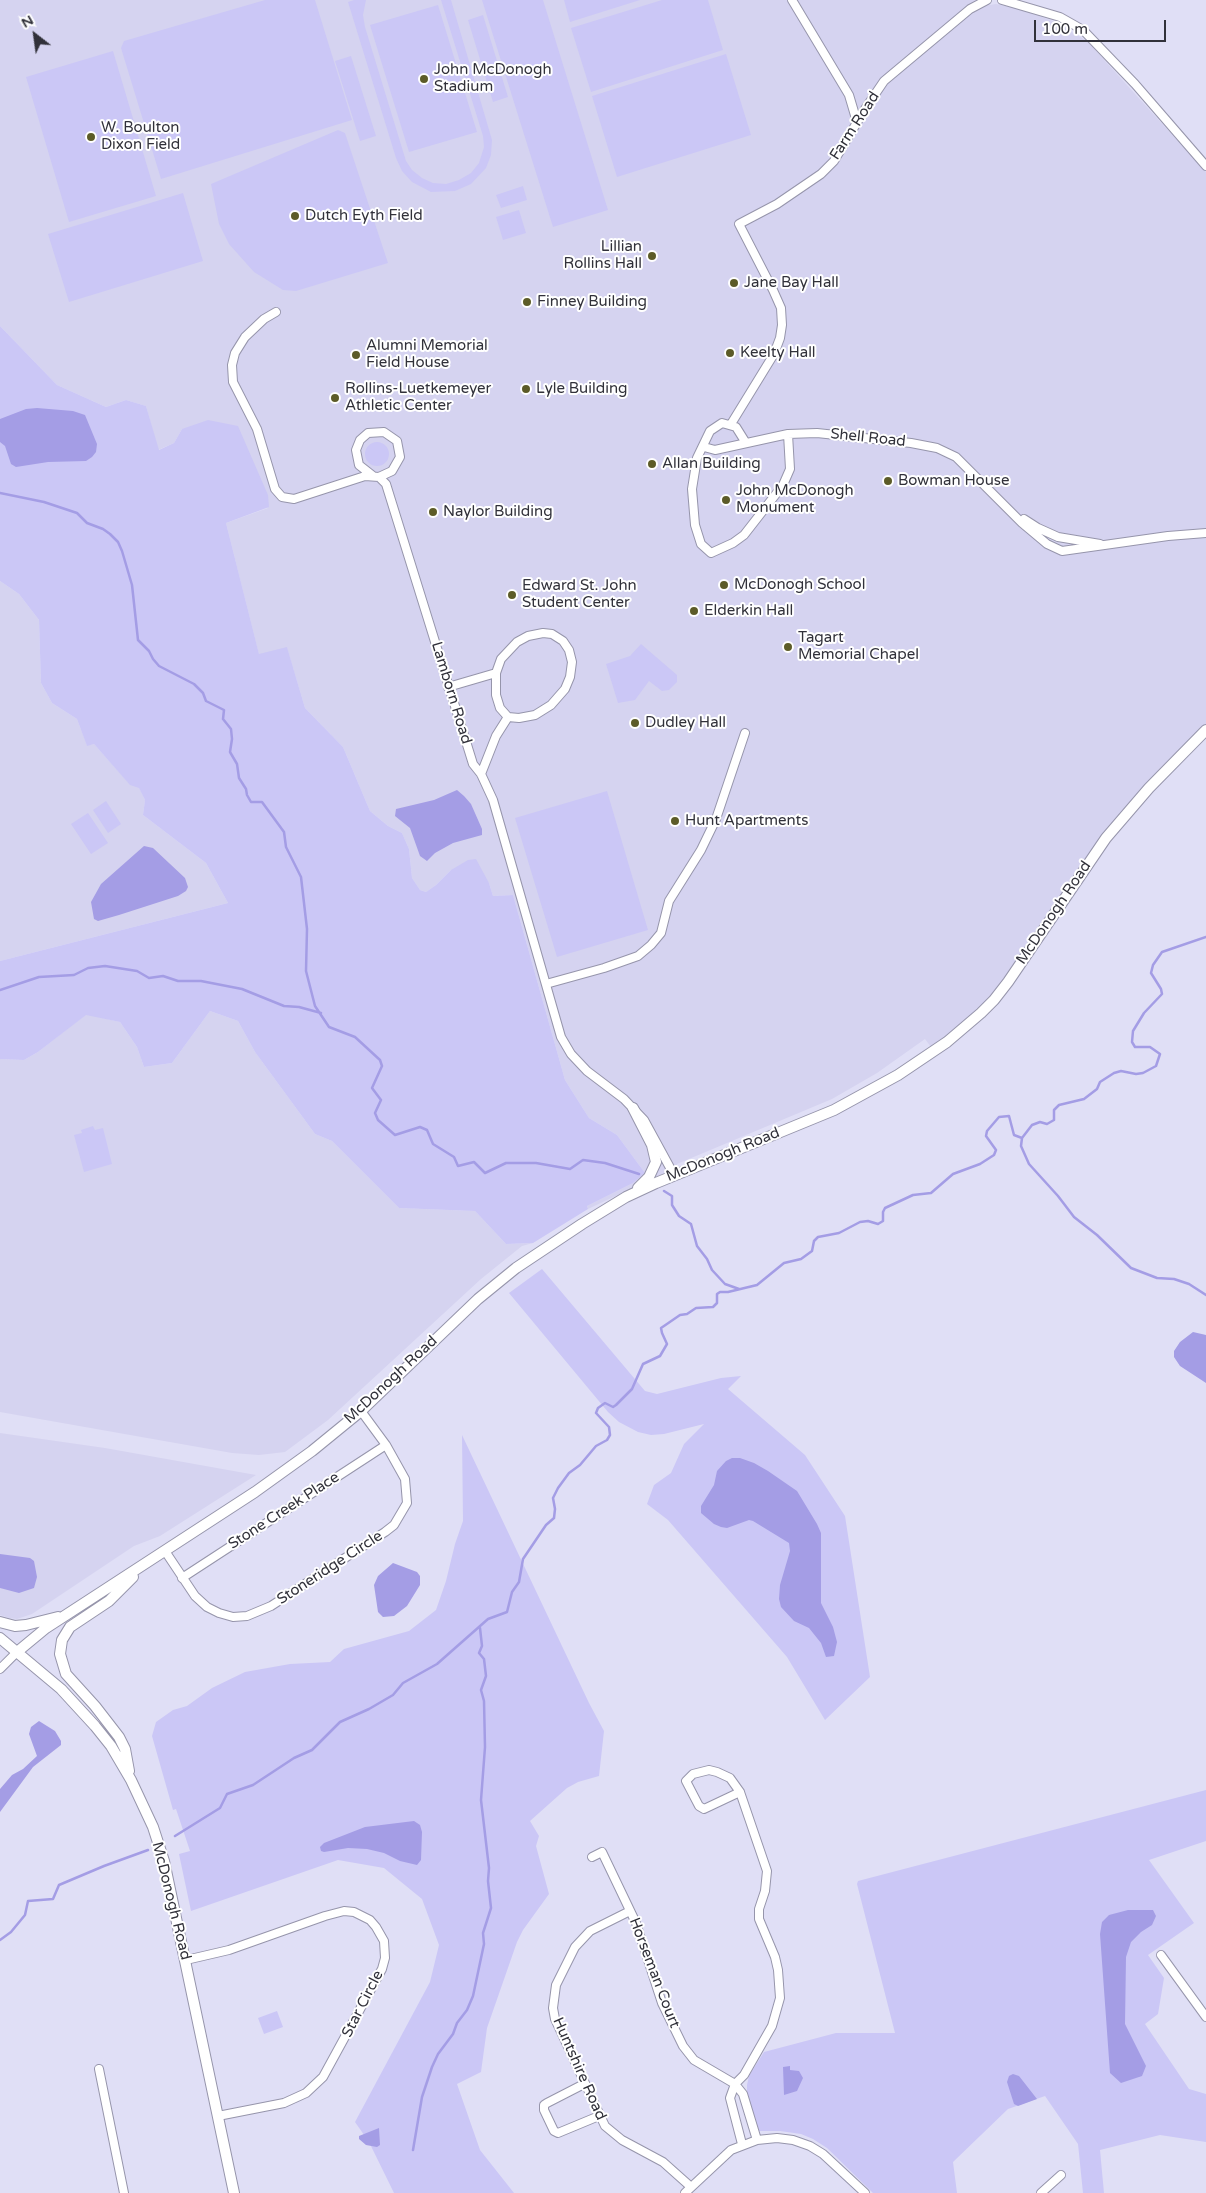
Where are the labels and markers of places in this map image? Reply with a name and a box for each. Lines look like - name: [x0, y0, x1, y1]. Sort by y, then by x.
- place label: John McDonogh Stadium: [434, 61, 552, 96]
- marker: John McDonogh Stadium: [418, 73, 430, 85]
- place label: W. Boulton Dixon Field: [101, 119, 180, 154]
- marker: W. Boulton Dixon Field: [85, 131, 97, 143]
- place label: Dutch Eyth Field: [305, 207, 423, 225]
- marker: Dutch Eyth Field: [289, 210, 301, 222]
- place label: Lillian Rollins Hall: [564, 238, 642, 273]
- marker: Lillian Rollins Hall: [646, 250, 658, 262]
- place label: Jane Bay Hall: [744, 274, 839, 292]
- marker: Jane Bay Hall: [728, 277, 740, 289]
- place label: Finney Building: [537, 293, 647, 311]
- marker: Finney Building: [521, 296, 533, 308]
- place label: Alumni Memorial Field House: [366, 337, 488, 372]
- place label: Keelty Hall: [740, 344, 816, 362]
- marker: Keelty Hall: [724, 347, 736, 359]
- marker: Alumni Memorial Field House: [350, 349, 362, 361]
- place label: Rollins-Luetkemeyer Athletic Center: [345, 380, 491, 415]
- place label: Lyle Building: [536, 380, 628, 398]
- marker: Lyle Building: [520, 383, 532, 395]
- marker: Rollins-Luetkemeyer Athletic Center: [329, 392, 341, 404]
- place label: Allan Building: [662, 455, 761, 473]
- marker: Allan Building: [646, 458, 658, 470]
- place label: Bowman House: [898, 472, 1010, 490]
- marker: Bowman House: [882, 475, 894, 487]
- place label: John McDonogh Monument: [736, 482, 854, 517]
- marker: John McDonogh Monument: [720, 494, 732, 506]
- place label: Naylor Building: [443, 503, 553, 521]
- marker: Naylor Building: [427, 506, 439, 518]
- place label: McDonogh School: [734, 576, 865, 594]
- place label: Edward St. John Student Center: [522, 577, 637, 612]
- marker: McDonogh School: [718, 579, 730, 591]
- marker: Edward St. John Student Center: [506, 589, 518, 601]
- place label: Elderkin Hall: [704, 602, 793, 620]
- marker: Elderkin Hall: [688, 605, 700, 617]
- place label: Tagart Memorial Chapel: [798, 629, 919, 664]
- marker: Tagart Memorial Chapel: [782, 641, 794, 653]
- place label: Dudley Hall: [645, 714, 726, 732]
- marker: Dudley Hall: [629, 717, 641, 729]
- place label: Hunt Apartments: [685, 812, 808, 830]
- marker: Hunt Apartments: [669, 815, 681, 827]

